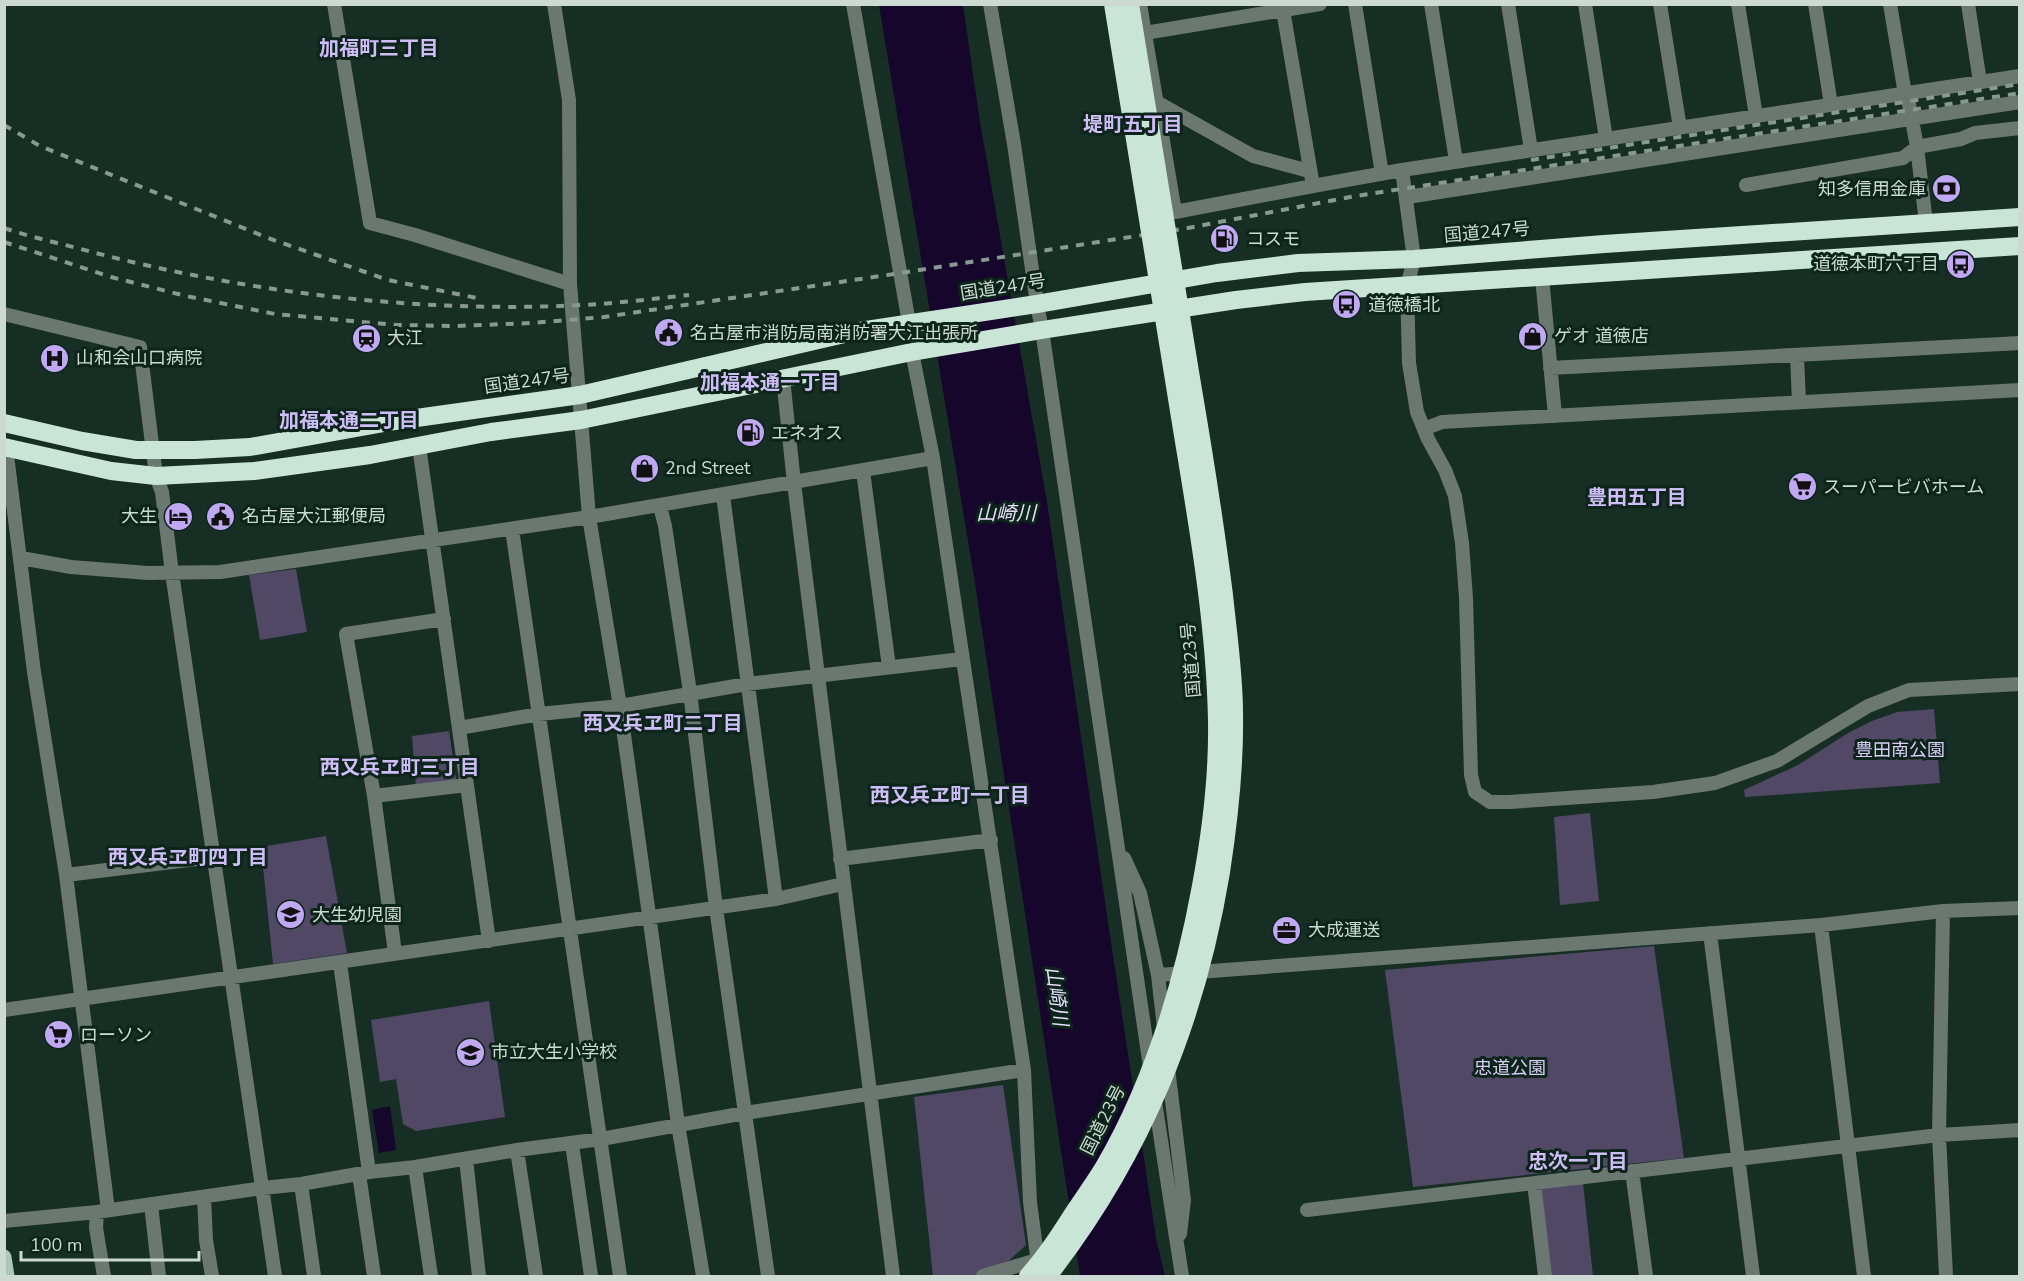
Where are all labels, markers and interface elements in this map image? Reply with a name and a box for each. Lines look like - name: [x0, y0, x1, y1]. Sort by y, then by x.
- district label: 加福町三丁目: [319, 35, 439, 62]
- district label: 堤町五丁目: [1083, 111, 1183, 138]
- bank icon: 知多信用金庫: [1931, 173, 1963, 205]
- place label: 知多信用金庫: [1818, 177, 1926, 201]
- street label: 国道247号: [1443, 216, 1531, 248]
- fuel station icon: コスモ: [1209, 223, 1241, 255]
- place label: コスモ: [1246, 227, 1300, 251]
- bus stop icon: 道徳本町六丁目: [1944, 248, 1976, 280]
- place label: 道徳本町六丁目: [1813, 252, 1939, 276]
- street label: 国道247号: [958, 268, 1048, 306]
- bus stop icon: 道徳橋北: [1331, 289, 1363, 321]
- place label: 道徳橋北: [1368, 293, 1440, 317]
- public building icon: 名古屋市消防局南消防署大江出張所: [653, 317, 685, 349]
- shop icon: ゲオ 道徳店: [1517, 320, 1549, 352]
- place label: 名古屋市消防局南消防署大江出張所: [690, 321, 978, 345]
- station icon: 大江: [350, 322, 382, 354]
- place label: ゲオ 道徳店: [1554, 324, 1649, 348]
- place label: 大江: [387, 326, 423, 350]
- hospital icon: 山和会山口病院: [39, 342, 71, 374]
- place label: 山和会山口病院: [76, 346, 202, 370]
- street label: 国道247号: [483, 363, 571, 399]
- district label: 加福本通一丁目: [700, 369, 840, 396]
- district label: 加福本通二丁目: [279, 407, 419, 434]
- fuel station icon: エネオス: [734, 417, 766, 449]
- place label: エネオス: [771, 421, 843, 445]
- shop icon: 2nd Street: [628, 452, 660, 484]
- place label: 2nd Street: [665, 456, 751, 480]
- supermarket icon: スーパービバホーム: [1786, 471, 1818, 503]
- place label: スーパービバホーム: [1823, 475, 1984, 499]
- district label: 豊田五丁目: [1587, 484, 1687, 511]
- hotel icon: 大生: [162, 500, 194, 532]
- public building icon: 名古屋大江郵便局: [205, 500, 237, 532]
- water label: 山崎川: [976, 500, 1038, 527]
- place label: 大生: [121, 504, 157, 528]
- place label: 名古屋大江郵便局: [242, 504, 386, 528]
- street label: 国道23号: [1176, 621, 1206, 699]
- district label: 西又兵ヱ町二丁目: [583, 710, 743, 737]
- park label: 豊田南公園: [1855, 738, 1945, 762]
- district label: 西又兵ヱ町三丁目: [320, 754, 480, 781]
- district label: 西又兵ヱ町一丁目: [870, 782, 1030, 809]
- district label: 西又兵ヱ町四丁目: [108, 844, 268, 871]
- school or university icon: 大生幼児園: [275, 899, 307, 931]
- place label: 大生幼児園: [312, 903, 402, 927]
- office icon: 大成運送: [1271, 914, 1303, 946]
- place label: 大成運送: [1308, 918, 1380, 942]
- water label: 山崎川: [1039, 964, 1074, 1030]
- supermarket icon: ローソン: [43, 1019, 75, 1051]
- place label: ローソン: [80, 1023, 152, 1047]
- school or university icon: 市立大生小学校: [454, 1036, 486, 1068]
- place label: 市立大生小学校: [491, 1040, 617, 1064]
- park label: 忠道公園: [1474, 1056, 1546, 1080]
- street label: 国道23号: [1075, 1081, 1131, 1159]
- district label: 忠次一丁目: [1528, 1148, 1628, 1175]
- scale bar: [21, 1224, 200, 1262]
- text: 100 m: [30, 1233, 82, 1257]

